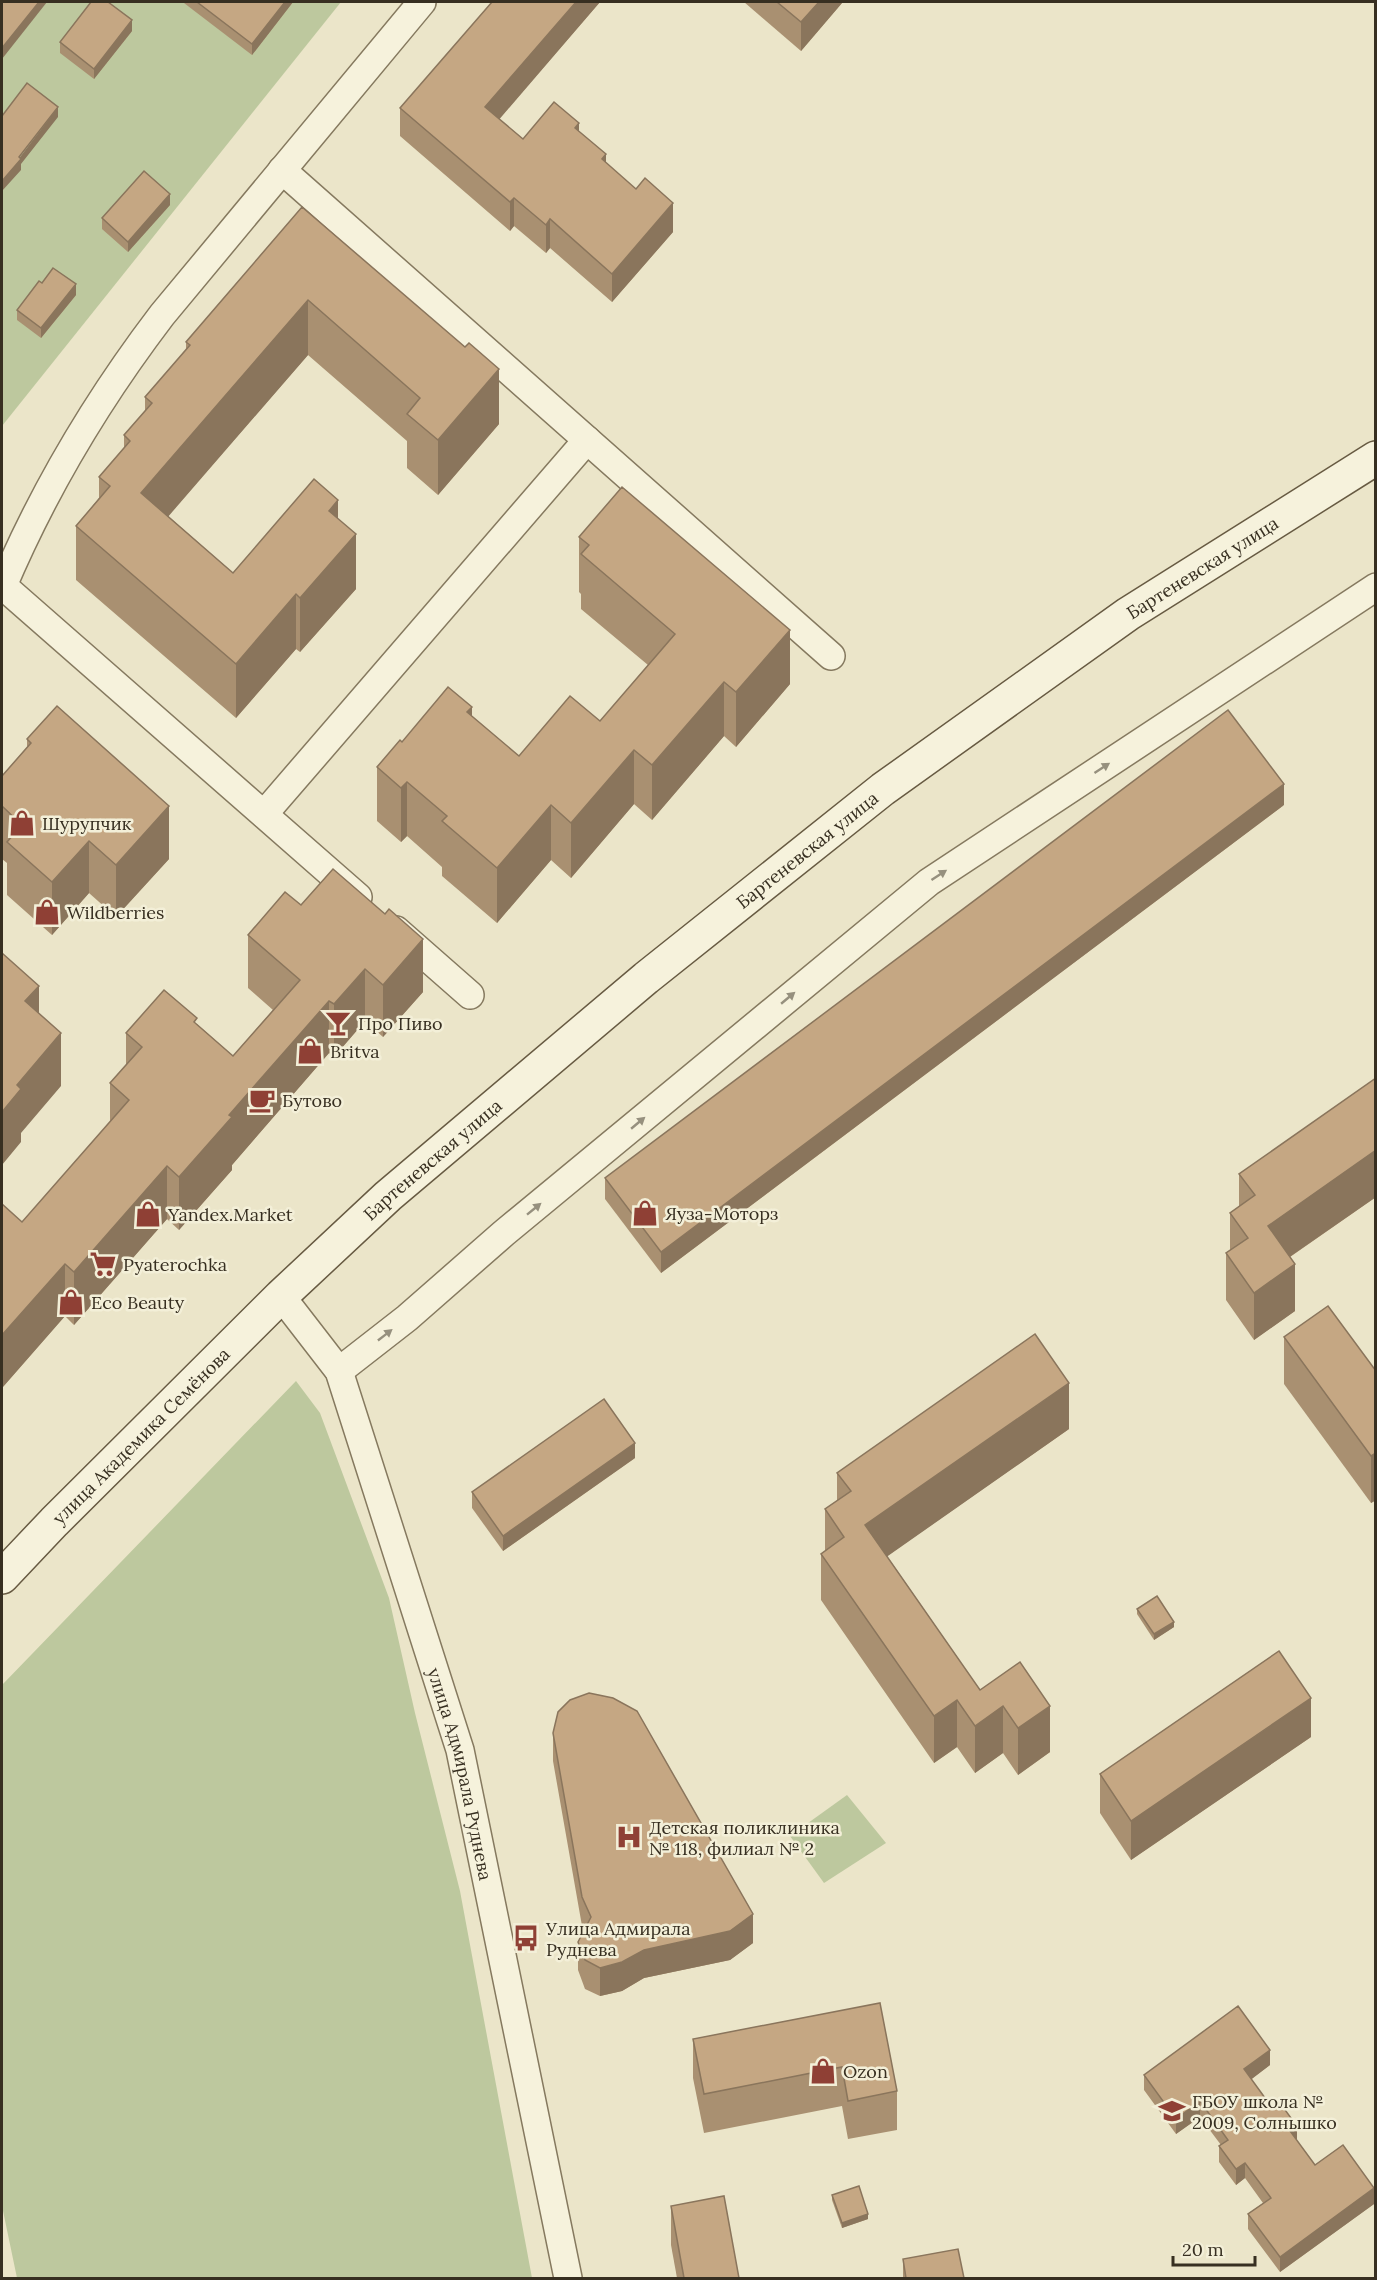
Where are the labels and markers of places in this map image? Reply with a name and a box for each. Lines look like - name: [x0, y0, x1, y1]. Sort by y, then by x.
- shop icon: Шурупчик: [7, 808, 37, 838]
- place label: Шурупчик: [42, 812, 132, 835]
- shop icon: Wildberries: [32, 897, 62, 927]
- place label: Wildberries: [67, 901, 164, 924]
- bar icon: Про Пиво: [323, 1008, 353, 1038]
- place label: Про Пиво: [358, 1012, 442, 1035]
- shop icon: Britva: [295, 1036, 325, 1066]
- place label: Britva: [330, 1040, 380, 1063]
- cafe icon: Бутово: [247, 1085, 277, 1115]
- place label: Бутово: [282, 1089, 342, 1112]
- shop icon: Яуза-Моторз: [630, 1198, 660, 1228]
- shop icon: Yandex.Market: [133, 1199, 163, 1229]
- place label: Яуза-Моторз: [665, 1202, 778, 1225]
- place label: Yandex.Market: [167, 1203, 293, 1226]
- supermarket icon: Pyaterochka: [88, 1249, 118, 1279]
- place label: Pyaterochka: [123, 1253, 227, 1276]
- shop icon: Eco Beauty: [56, 1287, 86, 1317]
- place label: Eco Beauty: [91, 1291, 185, 1314]
- place label: Детская поликлиника № 118, филиал № 2: [649, 1816, 840, 1860]
- hospital icon: Детская поликлиника № 118, филиал № 2: [614, 1822, 644, 1852]
- place label: Улица Адмирала Руднева: [545, 1917, 690, 1961]
- bus stop icon: Улица Адмирала Руднева: [511, 1923, 541, 1953]
- shop icon: Ozon: [808, 2056, 838, 2086]
- place label: Ozon: [843, 2060, 888, 2083]
- place label: ГБОУ школа № 2009, Солнышко: [1192, 2090, 1337, 2134]
- school or university icon: ГБОУ школа № 2009, Солнышко: [1157, 2096, 1187, 2126]

